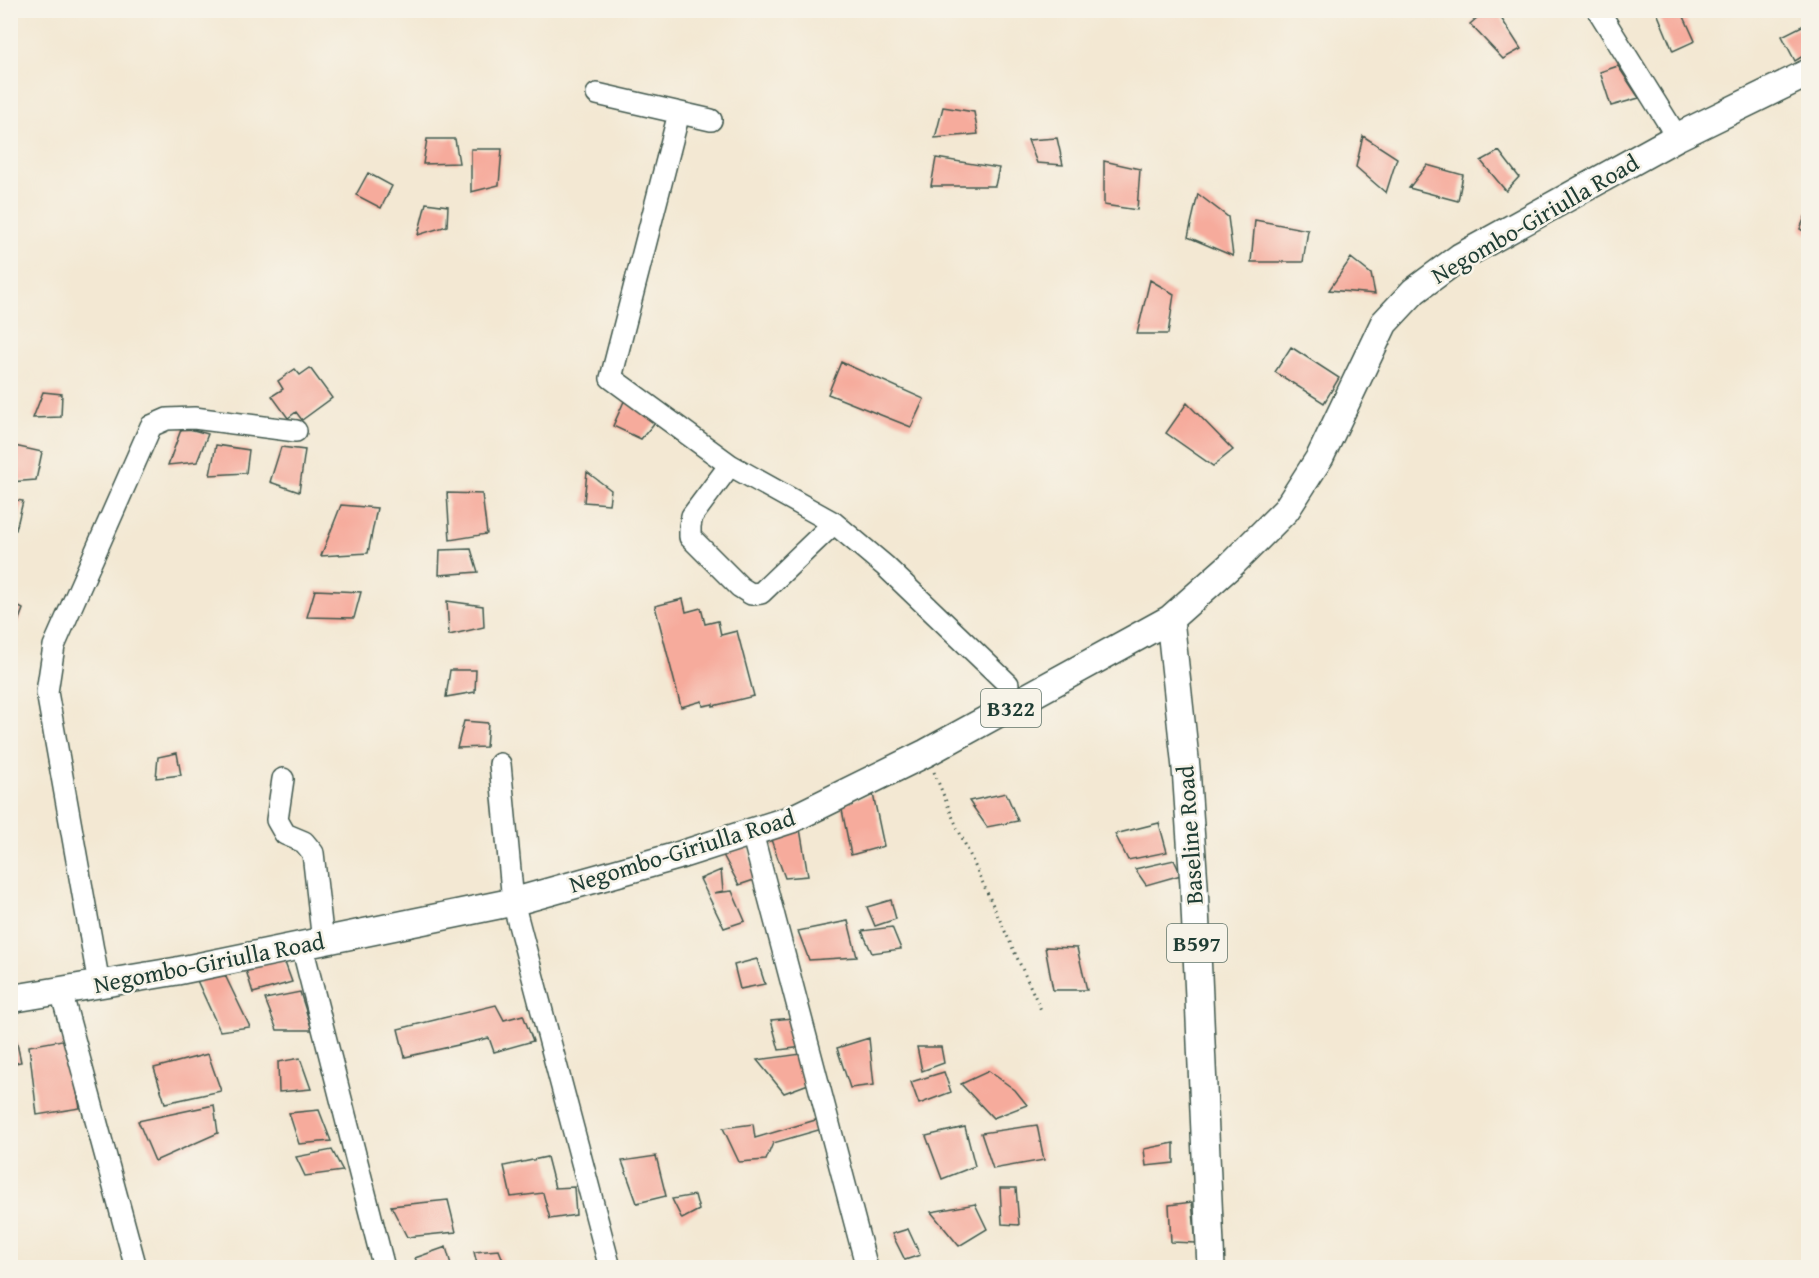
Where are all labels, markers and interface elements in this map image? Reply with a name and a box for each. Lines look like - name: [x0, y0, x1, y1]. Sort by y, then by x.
- street label: Negombo-Giriulla Road: [1424, 145, 1645, 292]
- road number: B322: [981, 689, 1041, 727]
- street label: Baseline Road: [1167, 764, 1212, 906]
- street label: Negombo-Giriulla Road: [565, 799, 799, 902]
- street label: Negombo-Giriulla Road: [90, 923, 328, 1002]
- road number: B597: [1167, 924, 1227, 962]

